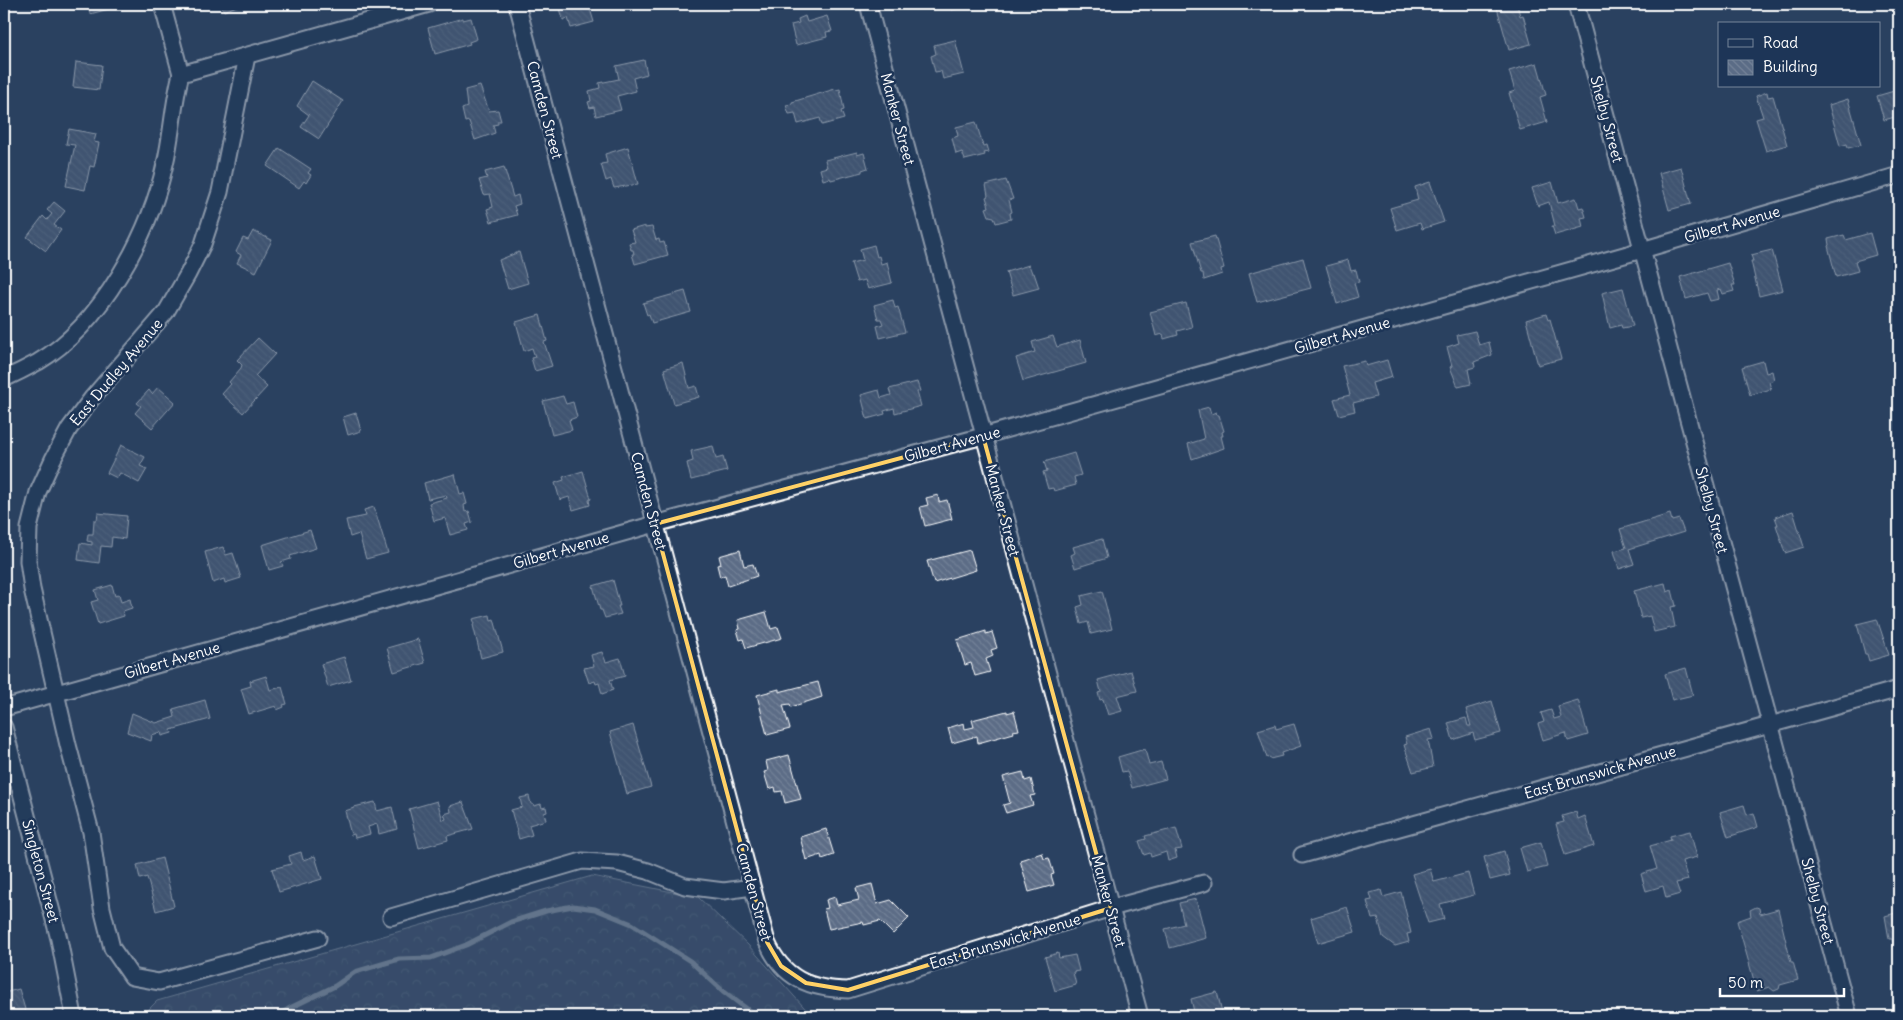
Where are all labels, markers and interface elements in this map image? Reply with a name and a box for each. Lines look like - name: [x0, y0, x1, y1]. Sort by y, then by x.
- legend: [1718, 22, 1880, 88]
- text: Road: [1763, 33, 1798, 52]
- text: Building: [1763, 57, 1818, 76]
- street label: Camden Street: [523, 59, 567, 161]
- street label: Manker Street: [877, 71, 919, 167]
- street label: Shelby Street: [1586, 74, 1628, 164]
- street label: Gilbert Avenue: [1682, 201, 1782, 247]
- street label: Gilbert Avenue: [1292, 312, 1392, 358]
- street label: East Dudley Avenue: [65, 314, 167, 430]
- street label: Gilbert Avenue: [902, 422, 1002, 466]
- street label: Camden Street: [627, 450, 671, 552]
- street label: Manker Street: [982, 462, 1024, 558]
- street label: Shelby Street: [1691, 465, 1733, 555]
- street label: Gilbert Avenue: [511, 527, 611, 573]
- street label: Gilbert Avenue: [122, 637, 222, 683]
- street label: East Brunswick Avenue: [1522, 741, 1678, 803]
- street label: Singleton Street: [18, 817, 64, 925]
- street label: Camden Street: [732, 841, 776, 943]
- street label: Manker Street: [1088, 853, 1130, 949]
- street label: Shelby Street: [1797, 856, 1839, 946]
- street label: East Brunswick Avenue: [927, 909, 1083, 973]
- scale bar: [1720, 965, 1844, 997]
- text: 50 m: [1728, 973, 1763, 992]

